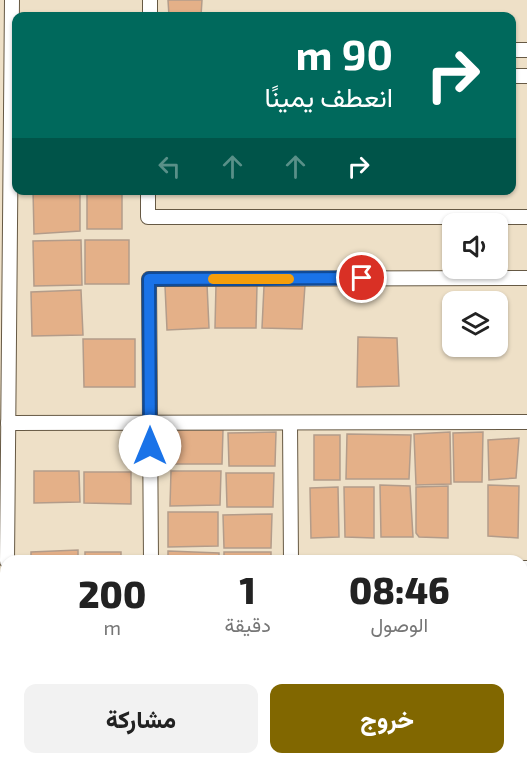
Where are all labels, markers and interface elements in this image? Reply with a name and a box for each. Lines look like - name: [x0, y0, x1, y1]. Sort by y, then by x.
- text: 90 m: [296, 28, 393, 78]
- icon: right: [414, 36, 492, 114]
- text: انعطف يمينًا: [264, 80, 393, 112]
- icon: left: [153, 150, 186, 183]
- icon: ahead: [216, 150, 249, 183]
- icon: ahead: [279, 150, 312, 183]
- icon: right: [342, 150, 375, 183]
- map controls: [442, 213, 508, 357]
- button: sound: [442, 213, 508, 279]
- pin: [336, 252, 387, 303]
- icon: arrive: [345, 261, 378, 294]
- button: layers: [442, 291, 508, 357]
- position arrow: [118, 414, 182, 478]
- text: 1: [239, 568, 256, 611]
- text: 08:46: [349, 568, 450, 611]
- text: 200: [78, 572, 146, 615]
- text: دقيقة: [224, 612, 271, 636]
- text: الوصول: [371, 612, 428, 636]
- text: m: [103, 615, 121, 639]
- button: مشاركة: [24, 684, 258, 753]
- button: خروج: [270, 684, 504, 753]

